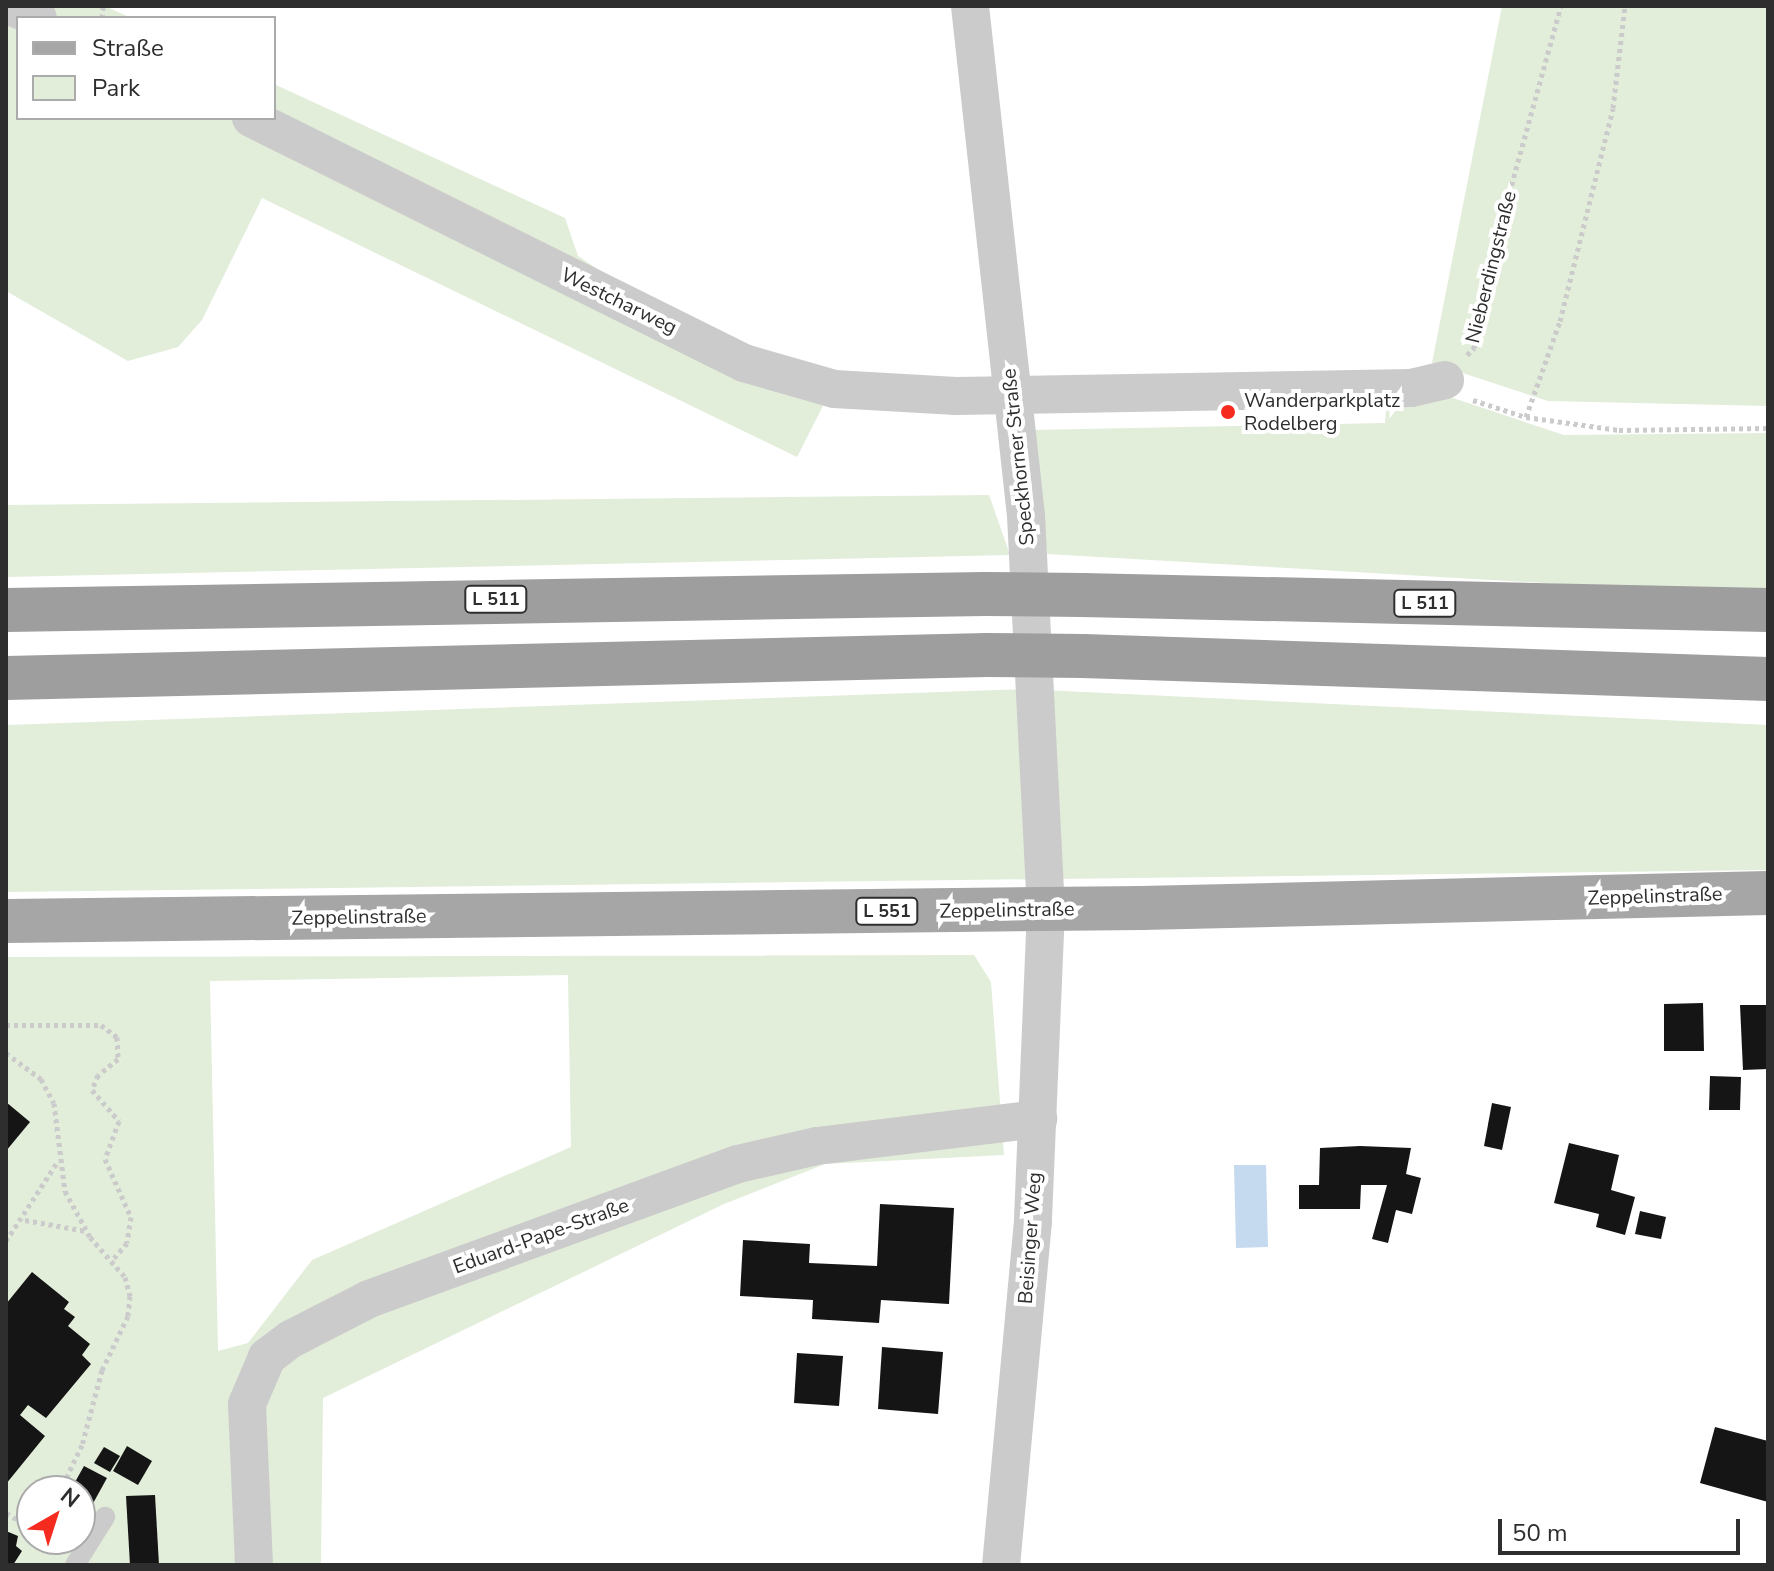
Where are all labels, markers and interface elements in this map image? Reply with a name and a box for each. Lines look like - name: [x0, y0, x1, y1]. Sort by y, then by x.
- legend: [16, 16, 276, 120]
- text: Straße: [92, 32, 164, 64]
- text: Park: [92, 72, 140, 104]
- street label: Nieberdingstraße: [1460, 188, 1522, 346]
- street label: Westcharweg: [557, 263, 681, 339]
- street label: Speckhorner Straße: [997, 367, 1039, 547]
- place label: Wanderparkplatz Rodelberg: [1244, 388, 1400, 435]
- marker: Wanderparkplatz Rodelberg: [1219, 403, 1237, 421]
- road number: L 511: [464, 585, 528, 613]
- road number: L 511: [1393, 589, 1457, 617]
- street label: Zeppelinstraße: [1587, 882, 1723, 910]
- road number: L 551: [855, 897, 919, 925]
- street label: Zeppelinstraße: [939, 897, 1075, 923]
- street label: Zeppelinstraße: [291, 904, 427, 930]
- street label: Beisinger Weg: [1013, 1171, 1047, 1305]
- street label: Eduard-Pape-Straße: [450, 1193, 632, 1279]
- north arrow: [16, 1475, 96, 1555]
- text: N: [54, 1481, 86, 1515]
- scale bar: [1502, 1503, 1744, 1553]
- text: 50 m: [1512, 1517, 1568, 1549]

